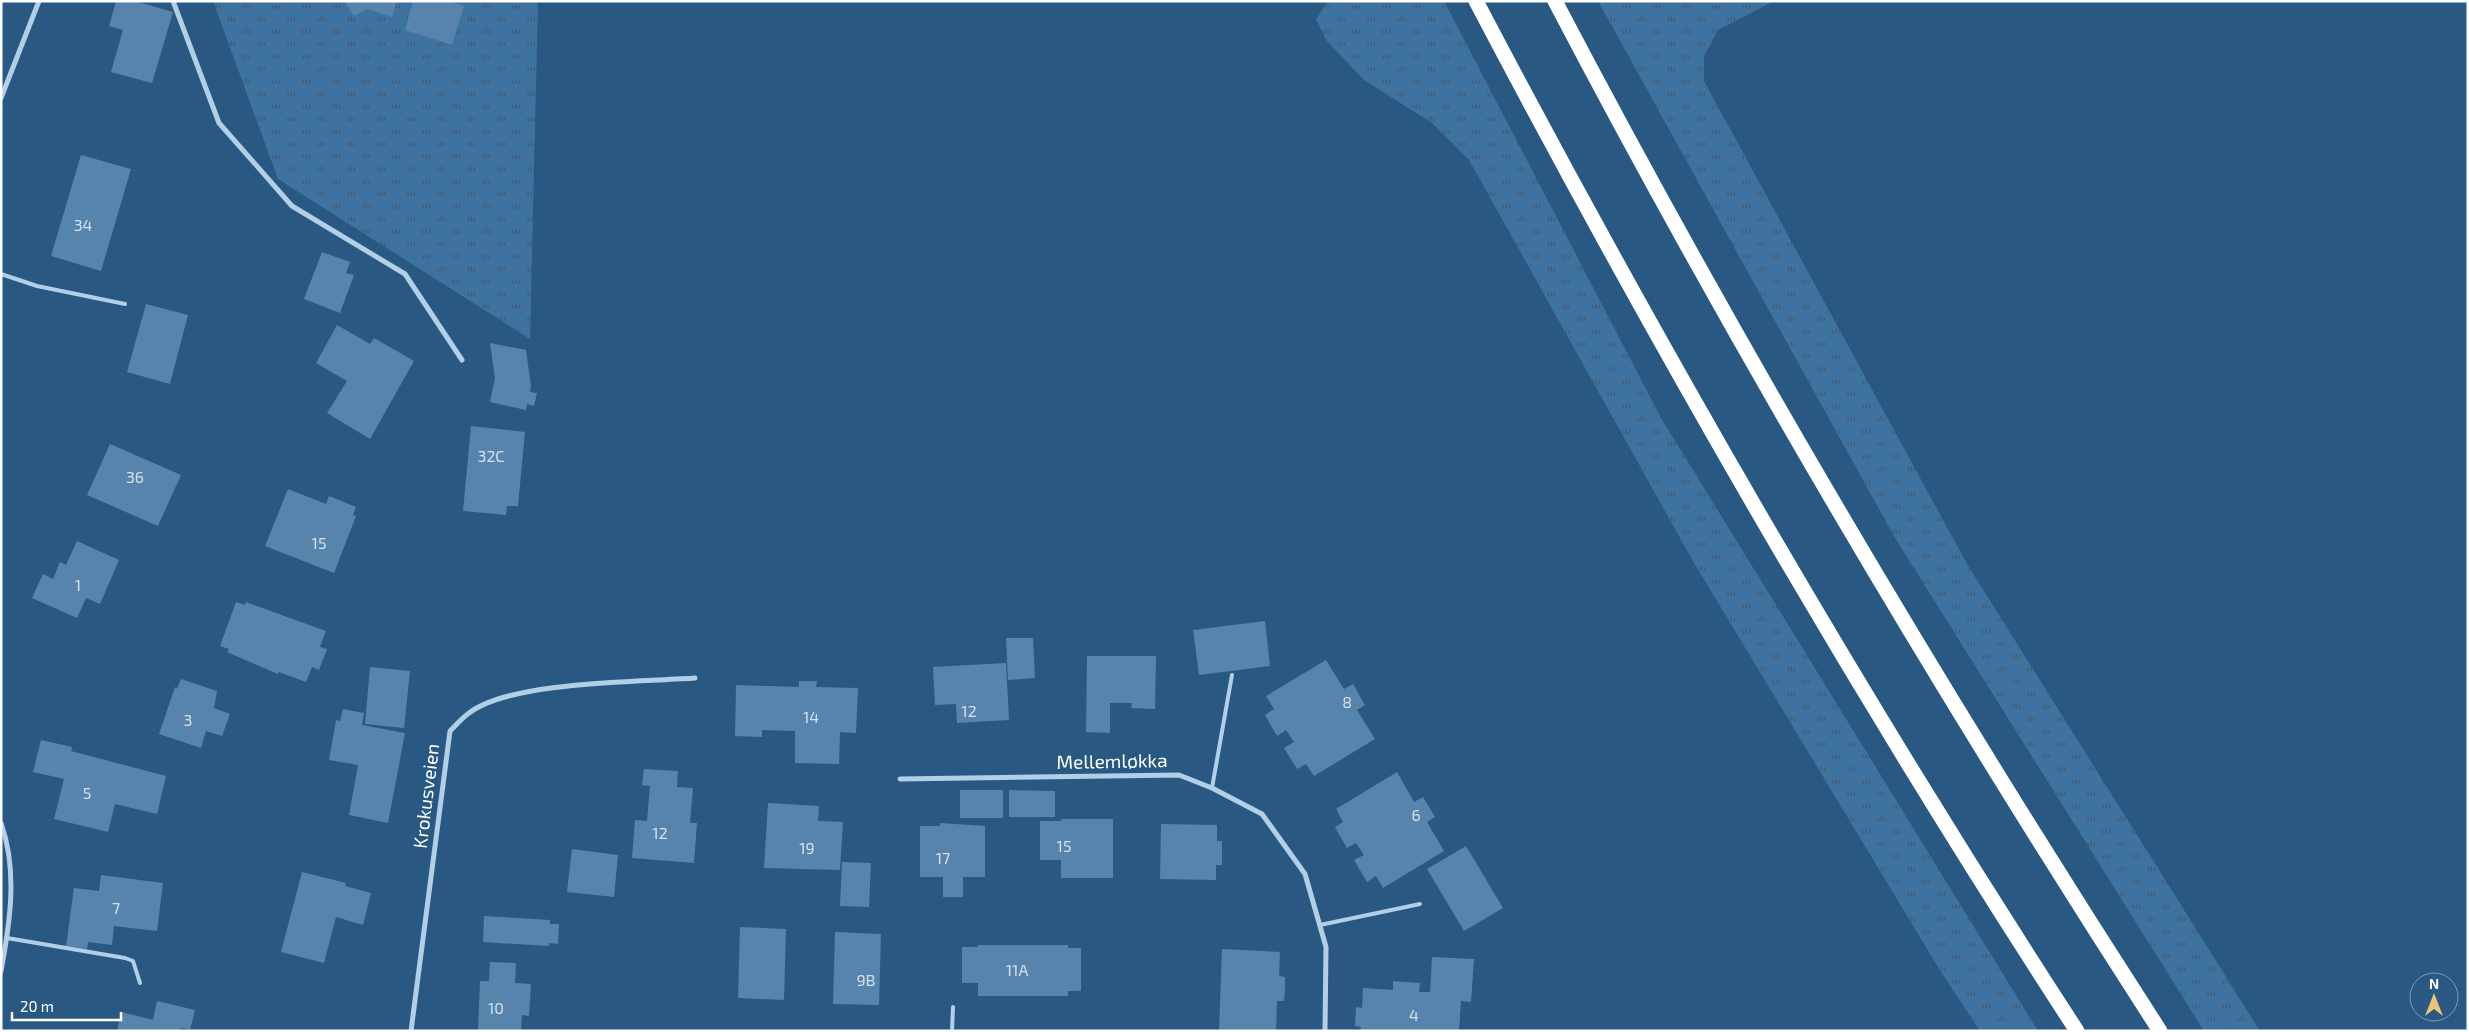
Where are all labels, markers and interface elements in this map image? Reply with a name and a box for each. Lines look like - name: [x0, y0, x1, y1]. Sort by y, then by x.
- house number: 34: [74, 215, 93, 234]
- house number: 32C: [477, 446, 505, 465]
- house number: 36: [126, 467, 144, 486]
- house number: 15: [312, 533, 326, 552]
- house number: 1: [75, 575, 81, 594]
- house number: 8: [1342, 692, 1352, 711]
- house number: 12: [961, 701, 977, 720]
- house number: 14: [803, 707, 819, 726]
- house number: 3: [184, 710, 192, 729]
- street label: Krokusveien: [408, 742, 443, 850]
- street label: Mellemløkka: [1056, 748, 1168, 773]
- house number: 5: [83, 783, 91, 802]
- house number: 6: [1411, 805, 1421, 824]
- house number: 12: [652, 823, 668, 842]
- house number: 15: [1057, 836, 1071, 855]
- house number: 19: [799, 838, 815, 857]
- house number: 17: [936, 848, 950, 867]
- house number: 7: [112, 898, 120, 917]
- house number: 11A: [1006, 960, 1028, 979]
- house number: 9B: [856, 970, 876, 989]
- north arrow: [2409, 972, 2459, 1022]
- text: N: [2429, 975, 2439, 992]
- scale bar: [12, 990, 121, 1022]
- text: 20 m: [20, 997, 54, 1015]
- house number: 10: [488, 998, 504, 1017]
- house number: 4: [1409, 1005, 1419, 1024]

